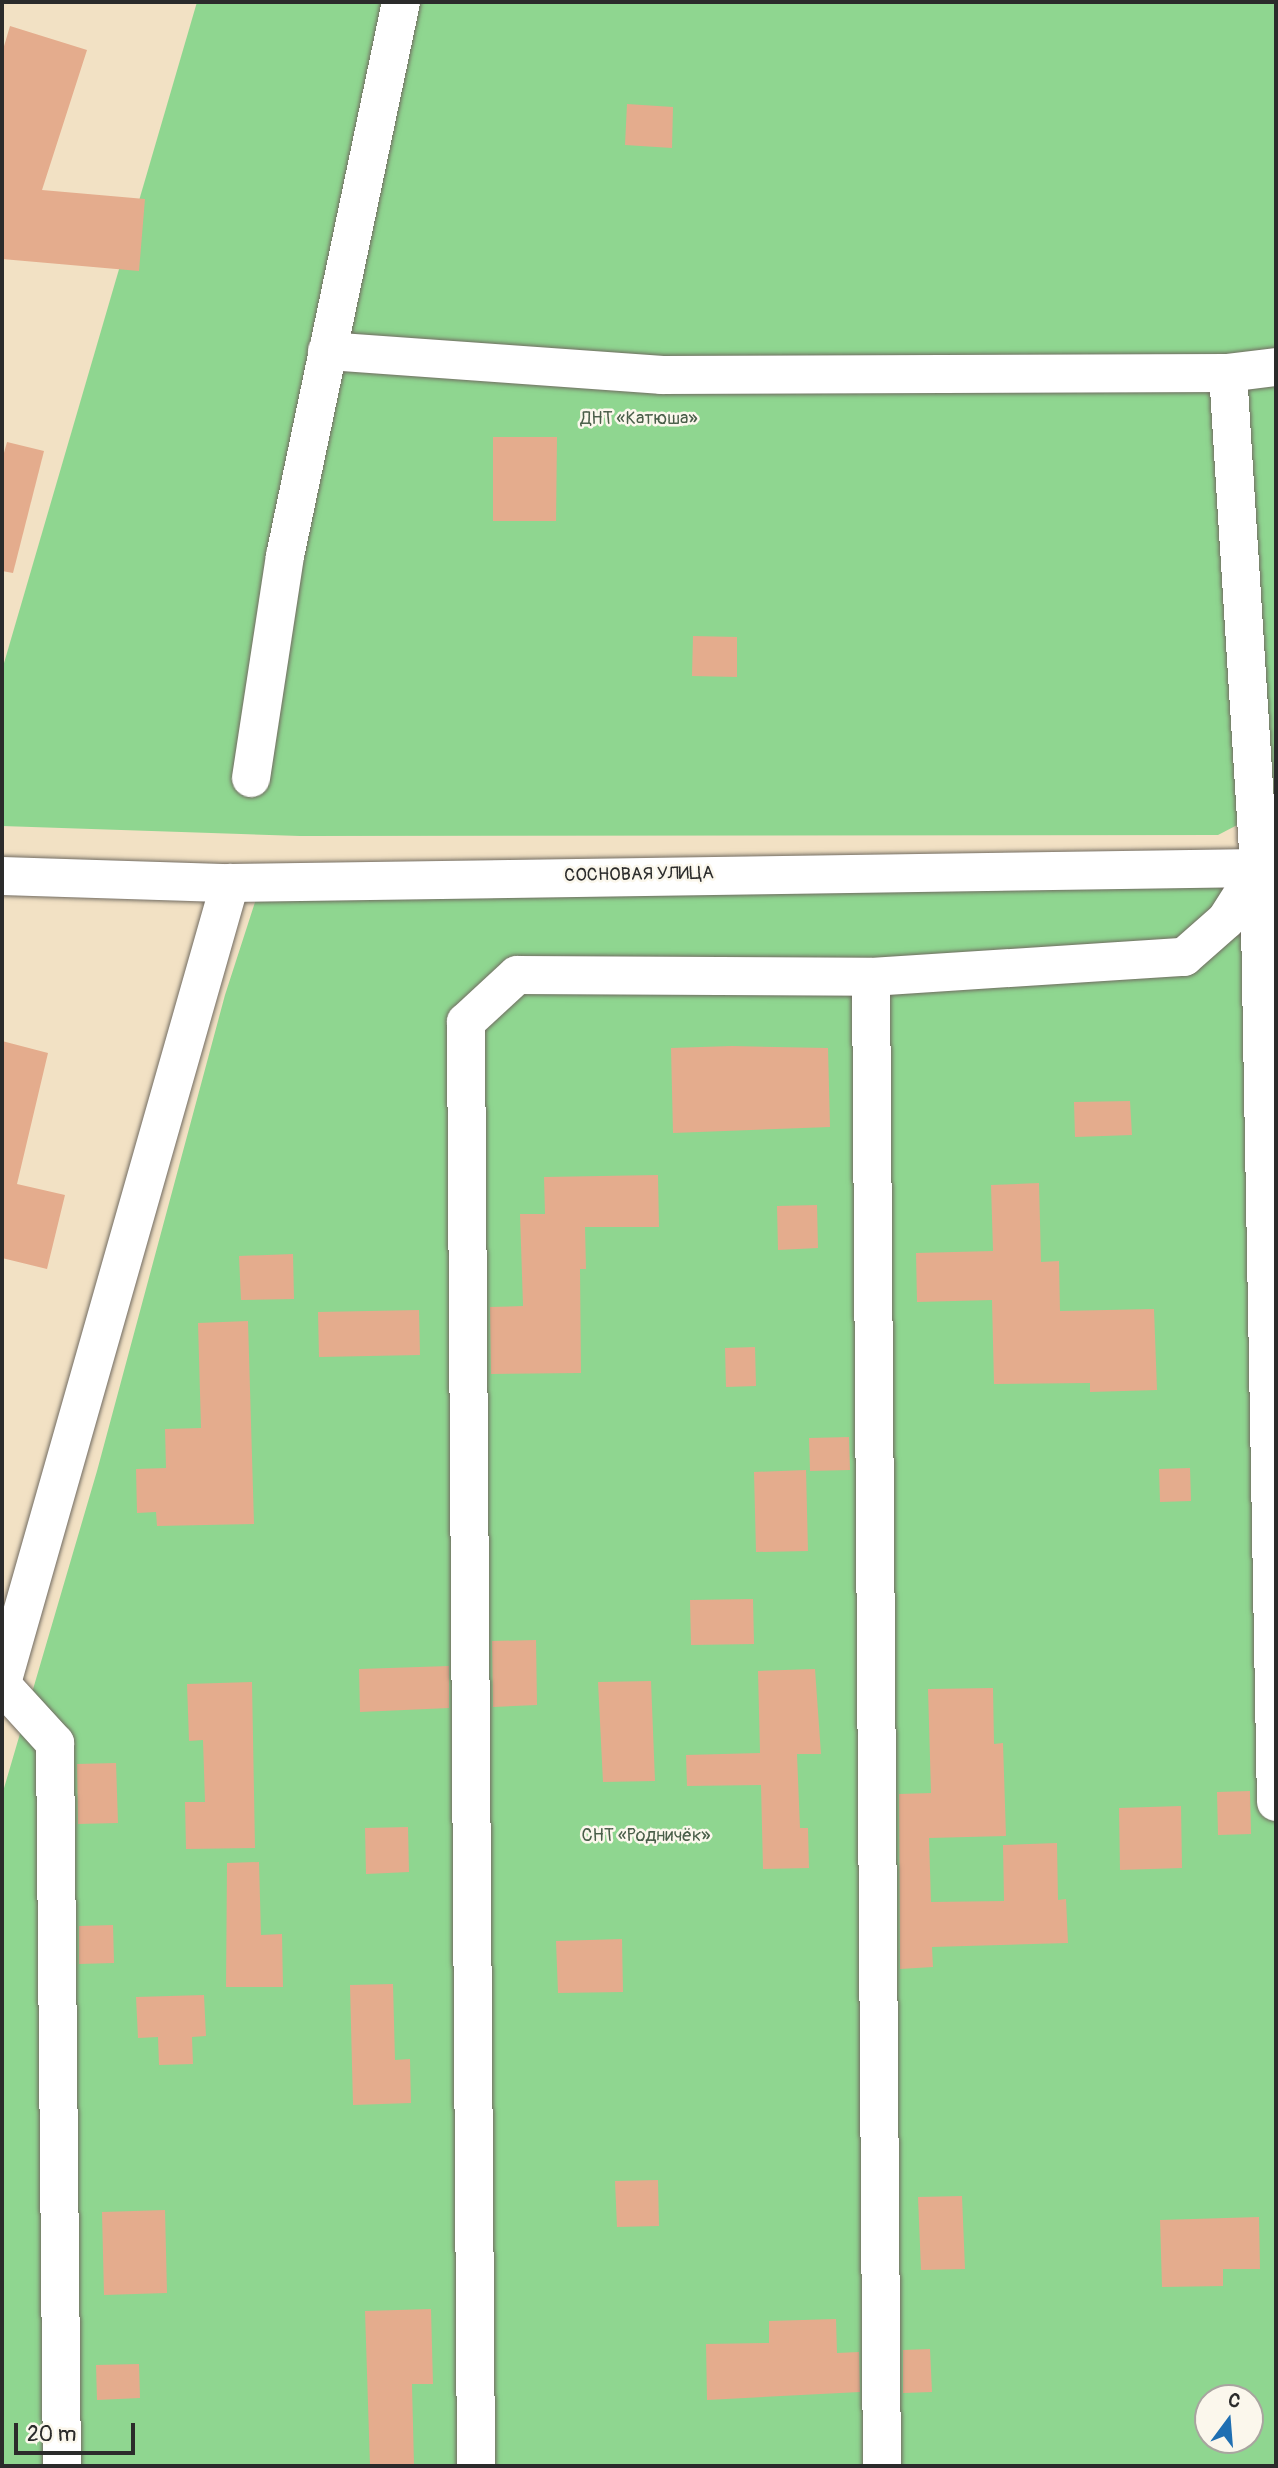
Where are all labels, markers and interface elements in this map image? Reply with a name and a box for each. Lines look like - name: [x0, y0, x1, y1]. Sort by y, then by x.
- park label: ДНТ «Катюша»: [580, 408, 698, 430]
- street label: СОСНОВАЯ УЛИЦА: [564, 863, 714, 887]
- park label: СНТ «Родничёк»: [582, 1825, 710, 1847]
- north arrow: [1194, 2384, 1264, 2454]
- text: С: [1225, 2388, 1243, 2414]
- scale bar: [18, 2408, 138, 2452]
- text: 20 m: [27, 2421, 76, 2448]

